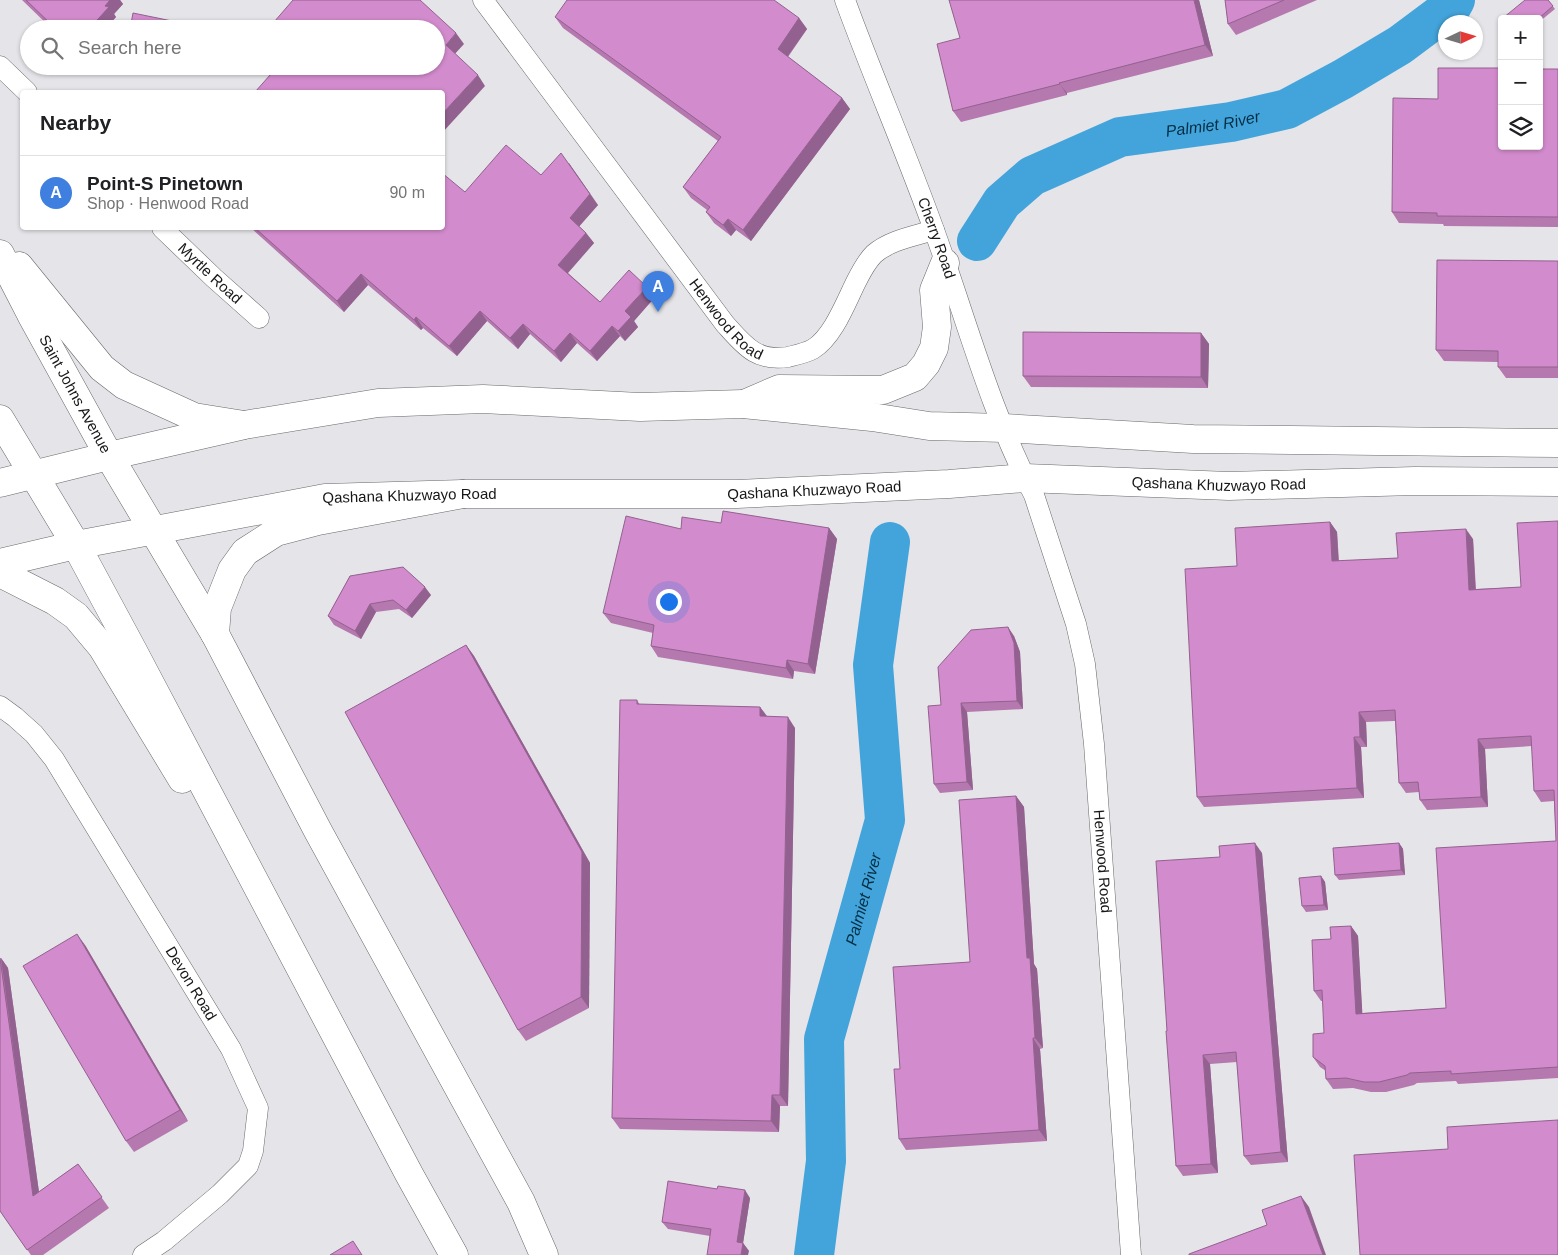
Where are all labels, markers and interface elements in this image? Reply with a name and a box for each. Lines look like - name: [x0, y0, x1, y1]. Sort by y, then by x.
- north arrow: [1438, 15, 1483, 60]
- map controls: [1498, 15, 1543, 150]
- button: +: [1498, 15, 1543, 60]
- search box: [20, 20, 445, 75]
- icon: search: [38, 34, 66, 62]
- text: Search here: [78, 37, 182, 58]
- button: −: [1498, 60, 1543, 105]
- button: layers: [1498, 105, 1543, 150]
- water label: Palmiet River: [1165, 107, 1262, 140]
- text: Nearby: [40, 111, 111, 134]
- text: Point-S Pinetown: [87, 173, 243, 194]
- text: A: [50, 184, 62, 201]
- text: 90 m: [389, 184, 425, 201]
- text: Shop · Henwood Road: [87, 195, 249, 212]
- street label: Cherry Road: [915, 195, 959, 281]
- street label: Myrtle Road: [175, 239, 246, 307]
- pin: A: [642, 271, 674, 312]
- street label: Henwood Road: [686, 275, 766, 363]
- street label: Saint Johns Avenue: [36, 332, 115, 456]
- street label: Qashana Khuzwayo Road: [1131, 473, 1306, 494]
- street label: Qashana Khuzwayo Road: [727, 477, 902, 502]
- street label: Qashana Khuzwayo Road: [322, 485, 497, 506]
- your location: [656, 589, 682, 615]
- street label: Henwood Road: [1091, 809, 1115, 914]
- water label: Palmiet River: [842, 850, 885, 947]
- street label: Devon Road: [162, 943, 220, 1023]

